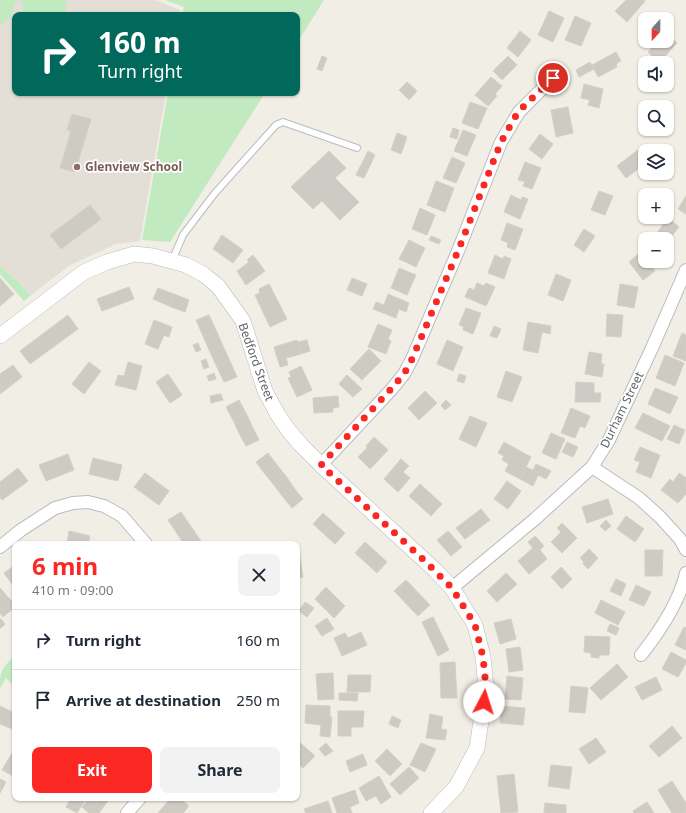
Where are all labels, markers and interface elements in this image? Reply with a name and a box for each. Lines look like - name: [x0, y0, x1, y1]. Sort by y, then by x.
- north arrow: [638, 12, 674, 48]
- map controls: [638, 12, 674, 268]
- text: 160 m: [98, 23, 181, 61]
- icon: right: [32, 28, 84, 80]
- button: sound: [638, 56, 674, 92]
- text: Turn right: [98, 59, 182, 83]
- pin: [536, 61, 570, 95]
- icon: arrive: [542, 67, 564, 89]
- button: search: [638, 100, 674, 136]
- button: layers: [638, 144, 674, 180]
- place label: Glenview School: [85, 158, 182, 175]
- marker: Glenview School: [72, 162, 82, 172]
- button: +: [638, 188, 674, 224]
- button: −: [638, 232, 674, 268]
- street label: Bedford Street: [234, 320, 279, 404]
- street label: Durham Street: [596, 368, 648, 451]
- text: 6 min: [32, 549, 98, 582]
- button: close: [238, 554, 280, 596]
- text: 410 m · 09:00: [32, 581, 113, 599]
- icon: right: [32, 629, 54, 651]
- text: Turn right: [66, 630, 141, 650]
- text: 160 m: [236, 630, 280, 650]
- position arrow: [463, 681, 505, 723]
- icon: arrive: [32, 689, 54, 711]
- text: Arrive at destination: [66, 690, 221, 710]
- text: 250 m: [236, 690, 280, 710]
- button: Exit: [32, 747, 152, 793]
- button: Share: [160, 747, 280, 793]

